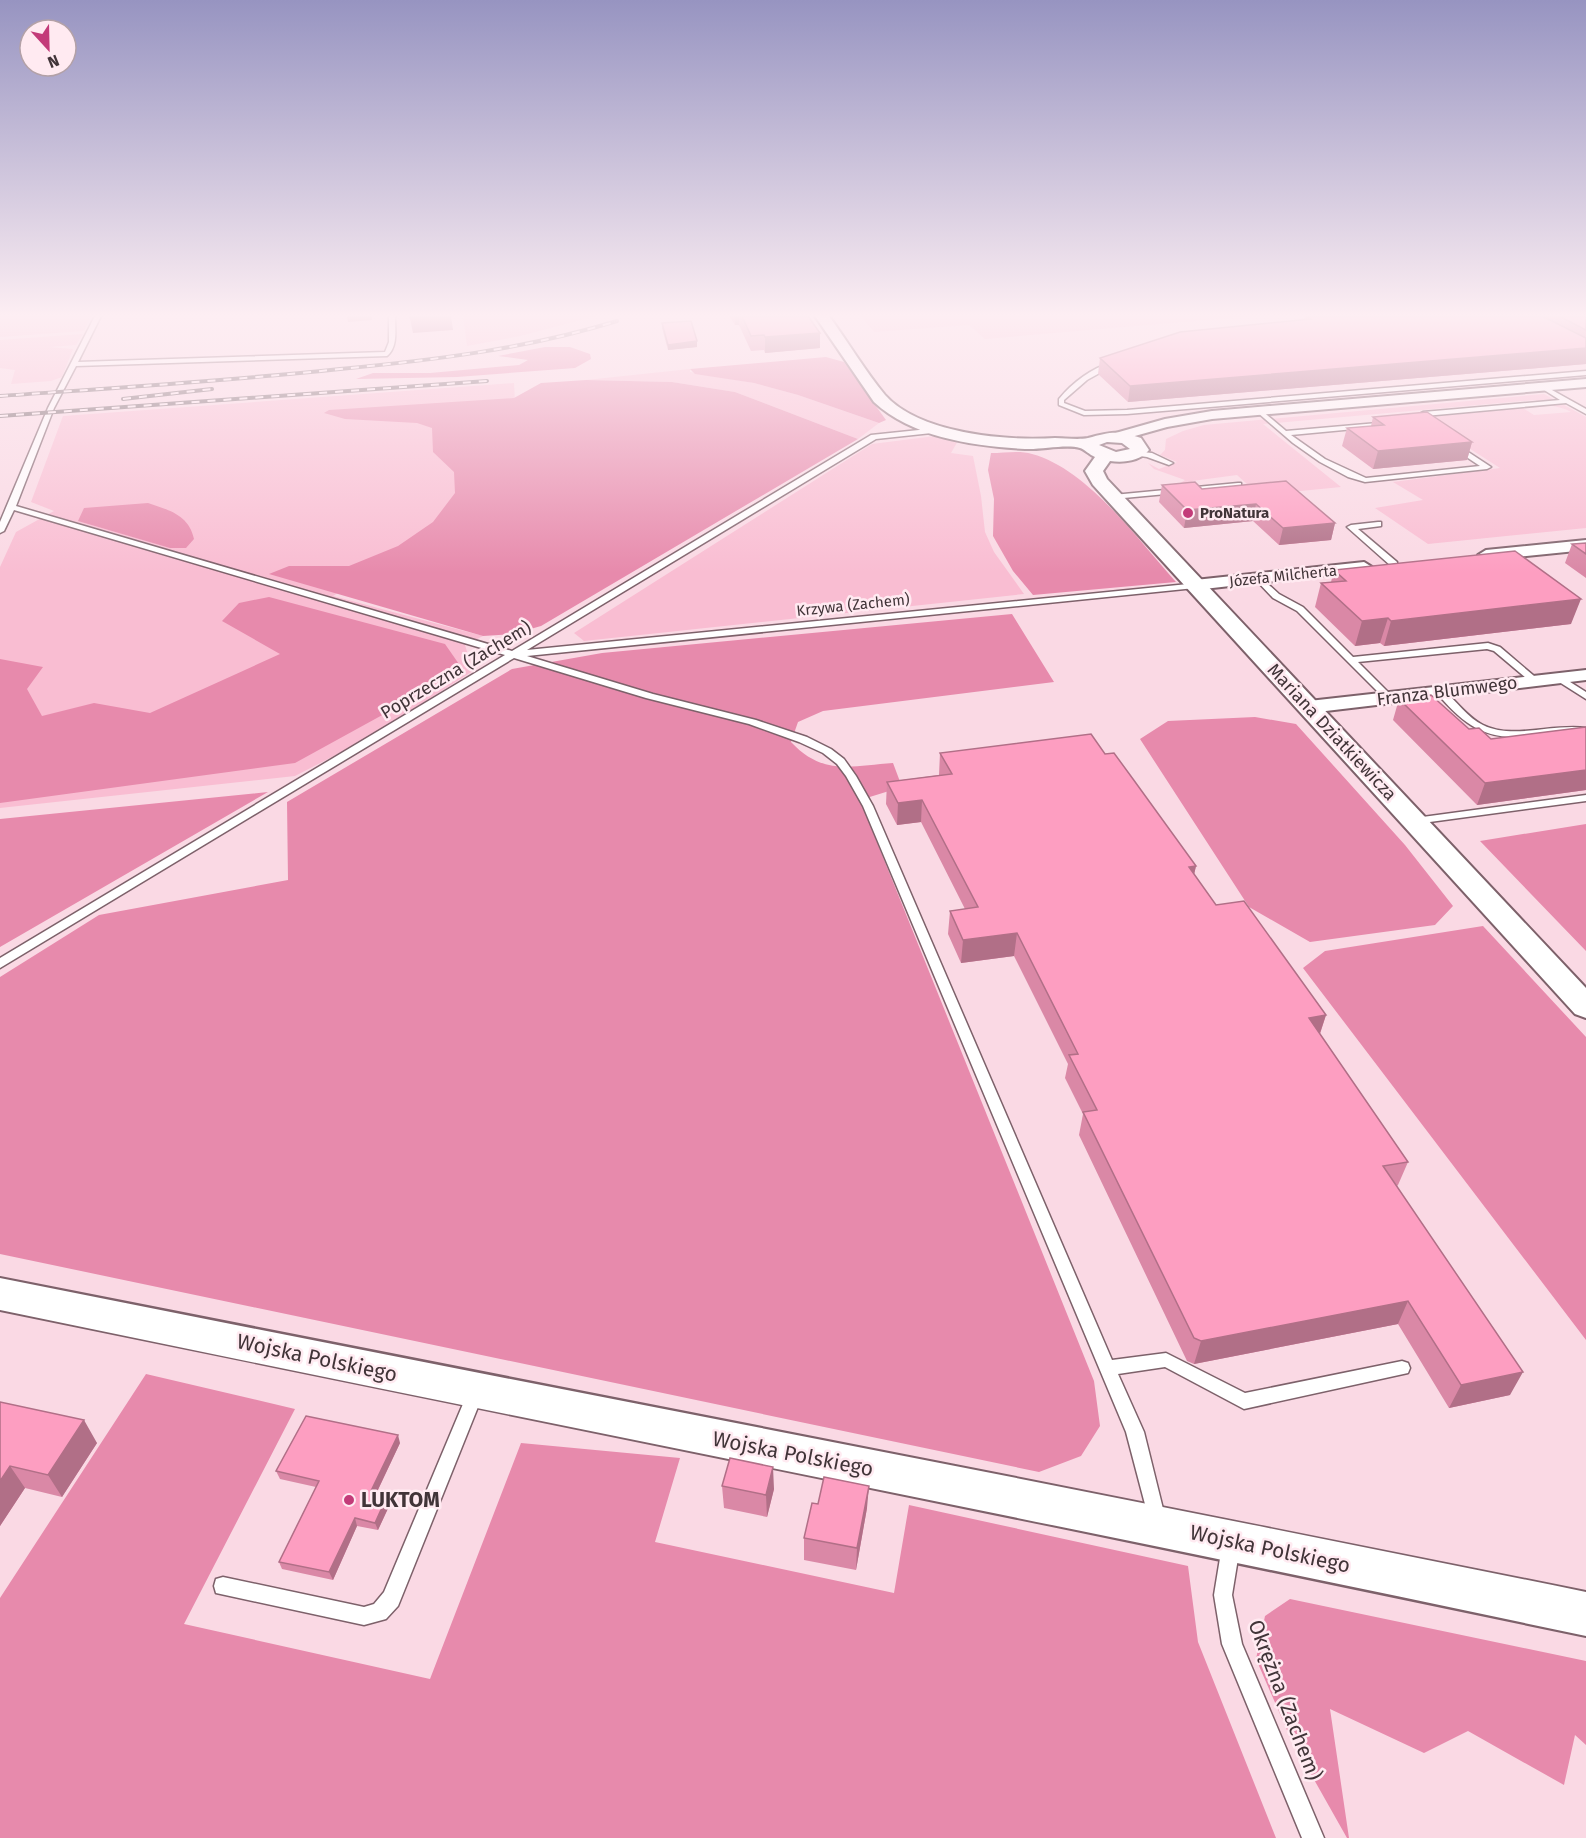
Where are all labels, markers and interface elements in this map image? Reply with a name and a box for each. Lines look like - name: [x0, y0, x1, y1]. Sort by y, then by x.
- north arrow: [18, 18, 78, 78]
- text: N: [45, 51, 62, 72]
- place label: ProNatura: [1200, 504, 1269, 522]
- marker: ProNatura: [1181, 506, 1195, 520]
- street label: Józefa Milcherta: [1228, 561, 1338, 591]
- street label: Krzywa (Zachem): [796, 590, 911, 620]
- street label: Poprzeczna (Zachem): [377, 616, 536, 724]
- street label: Mariana Dziatkiewicza: [1263, 659, 1401, 805]
- street label: Franza Blumwego: [1375, 671, 1519, 711]
- street label: Wojska Polskiego: [234, 1328, 400, 1388]
- street label: Wojska Polskiego: [710, 1426, 876, 1482]
- place label: LUKTOM: [361, 1487, 440, 1513]
- marker: LUKTOM: [342, 1493, 356, 1507]
- street label: Wojska Polskiego: [1187, 1519, 1353, 1579]
- street label: Okrężna (Zachem): [1242, 1616, 1328, 1784]

